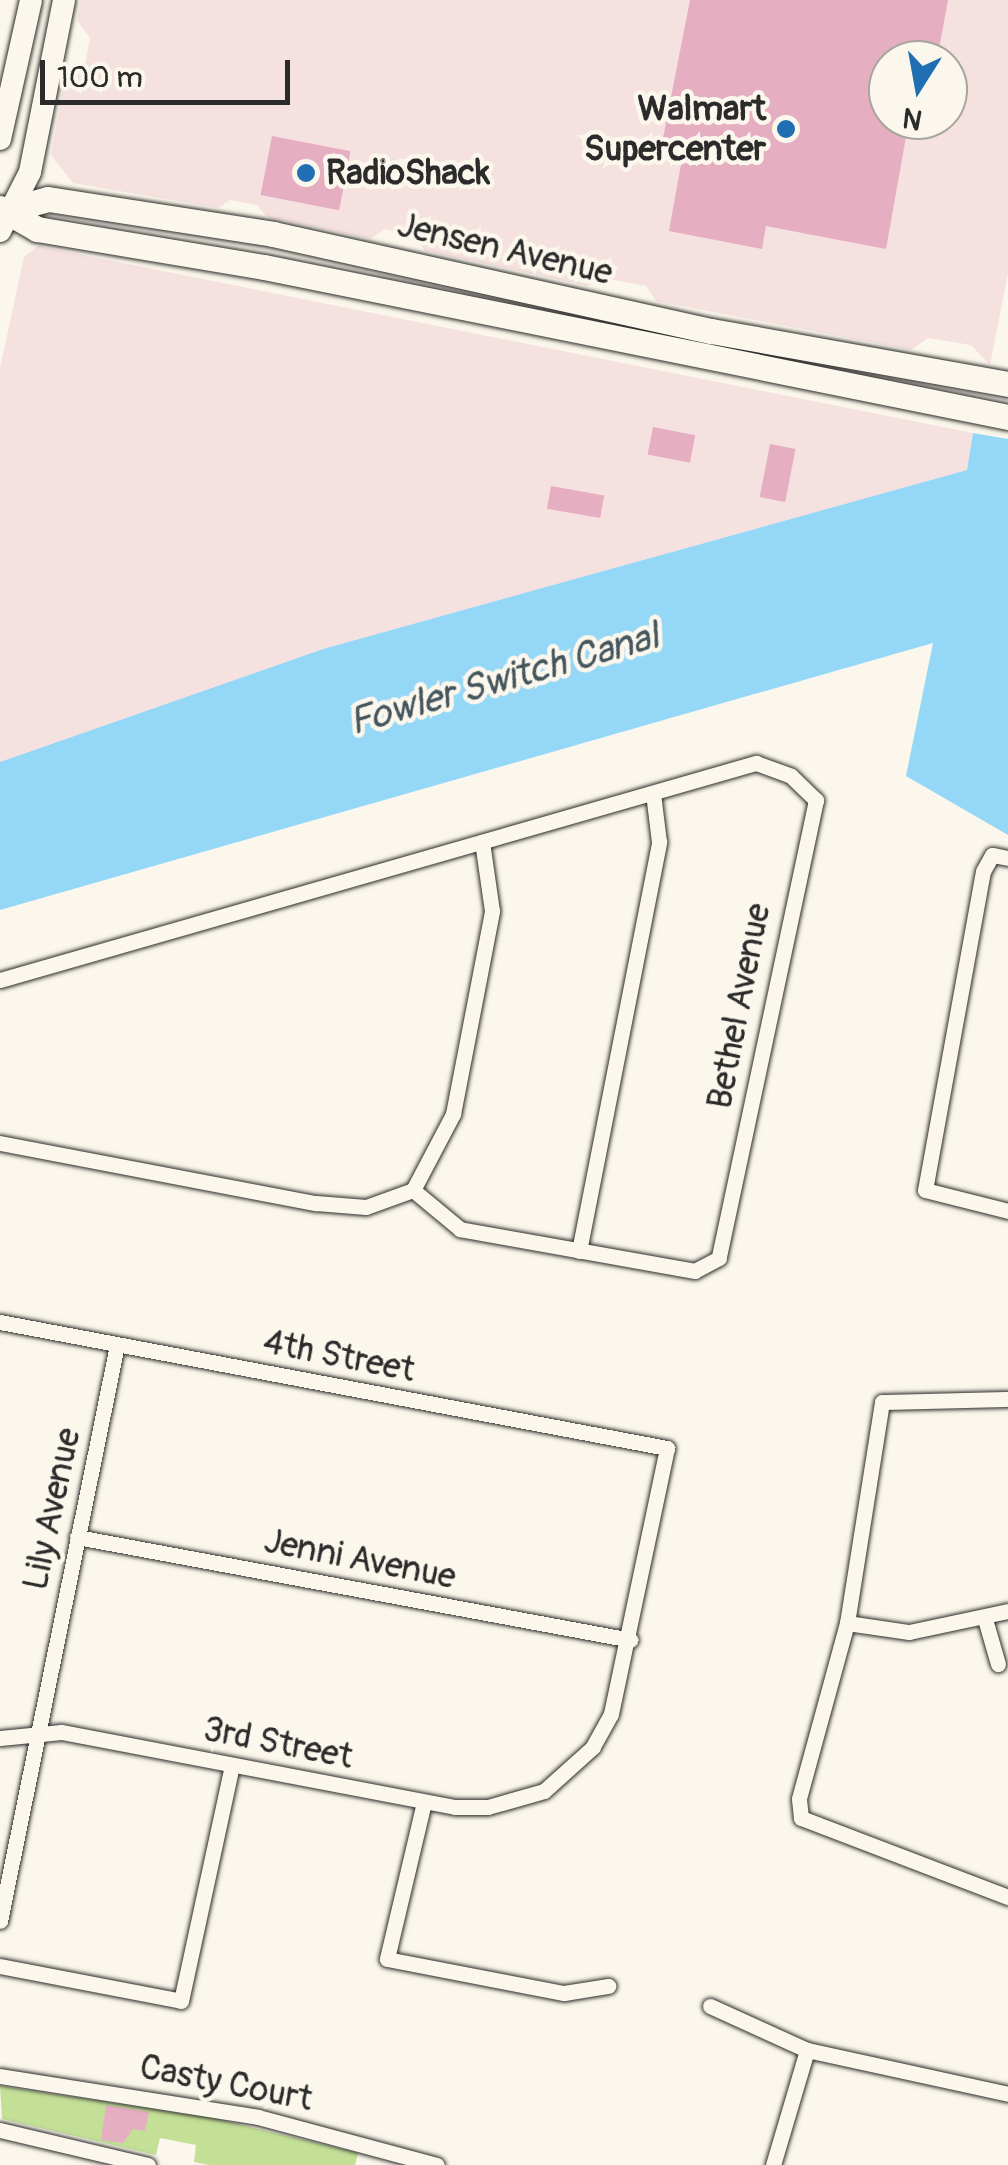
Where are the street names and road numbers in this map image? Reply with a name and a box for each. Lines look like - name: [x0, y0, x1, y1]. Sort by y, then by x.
- street label: Jensen Avenue: [393, 204, 617, 294]
- street label: Bethel Avenue: [699, 900, 779, 1112]
- street label: 4th Street: [260, 1321, 418, 1391]
- street label: Lily Avenue: [14, 1424, 90, 1594]
- street label: Jenni Avenue: [261, 1520, 459, 1598]
- street label: 3rd Street: [200, 1708, 356, 1778]
- street label: Casty Court: [136, 2046, 316, 2120]

